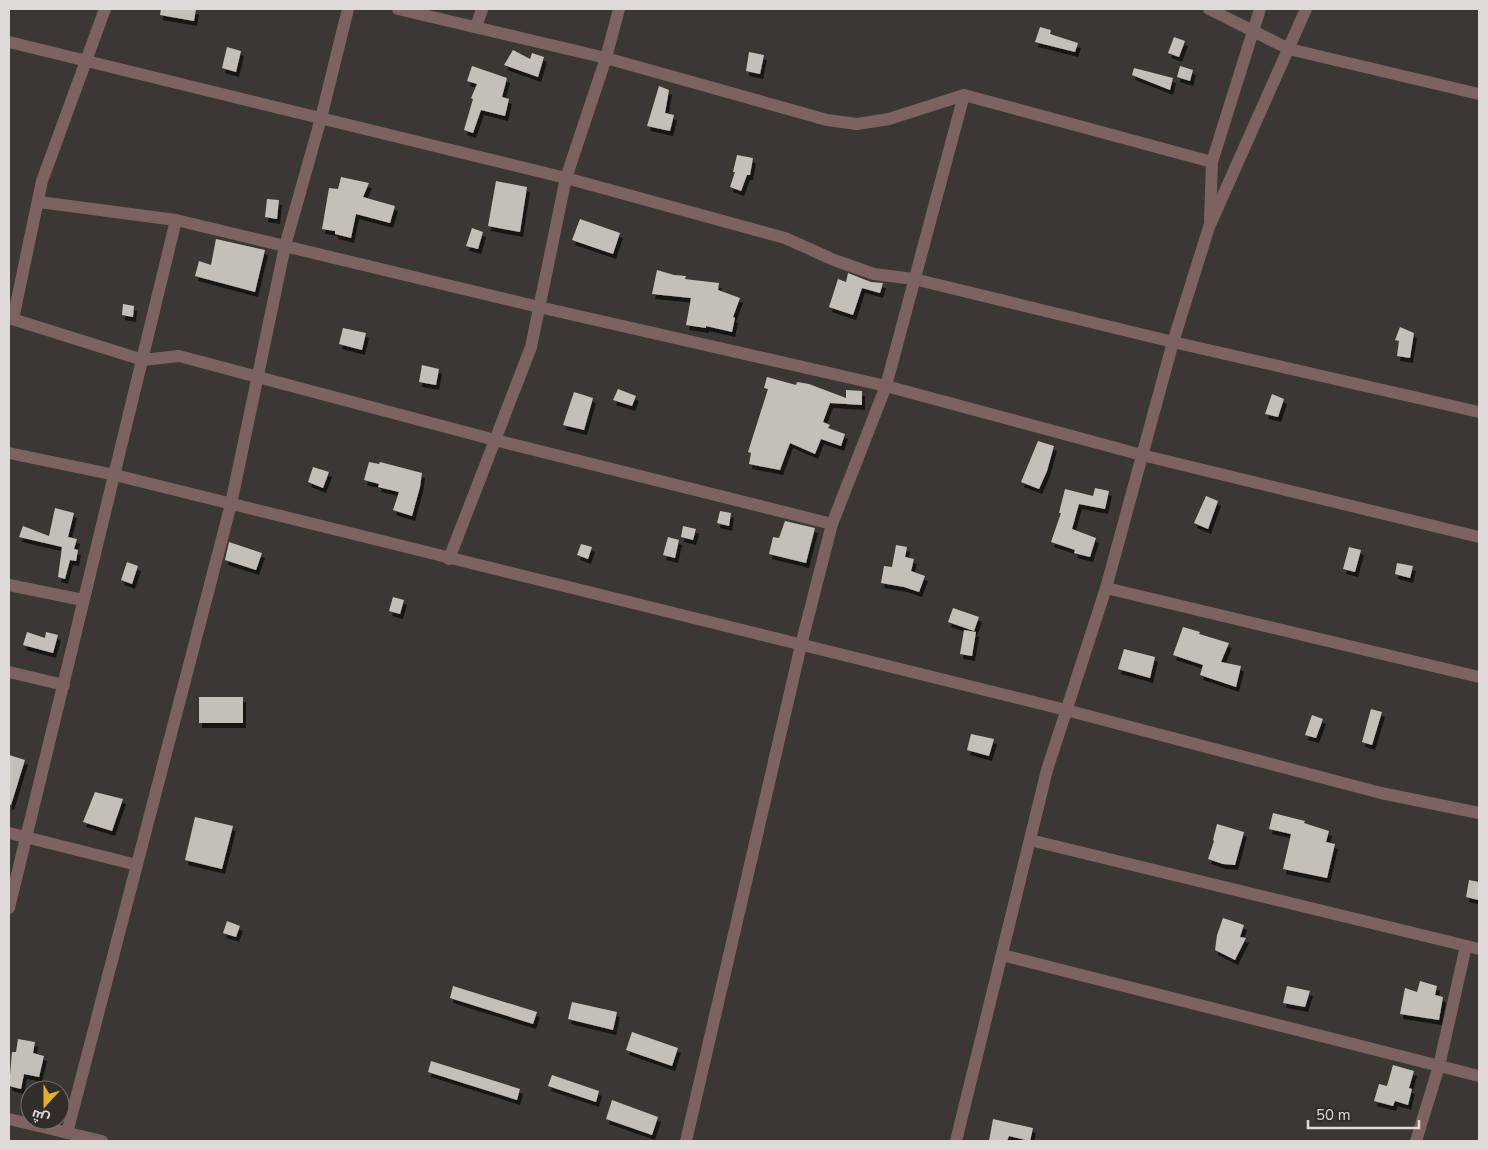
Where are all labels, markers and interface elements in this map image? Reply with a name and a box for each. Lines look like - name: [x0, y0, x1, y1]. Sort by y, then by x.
- north arrow: [20, 1080, 70, 1130]
- scale bar: [1308, 1098, 1419, 1130]
- text: ش: [29, 1105, 52, 1129]
- text: 50 m: [1316, 1105, 1351, 1125]

